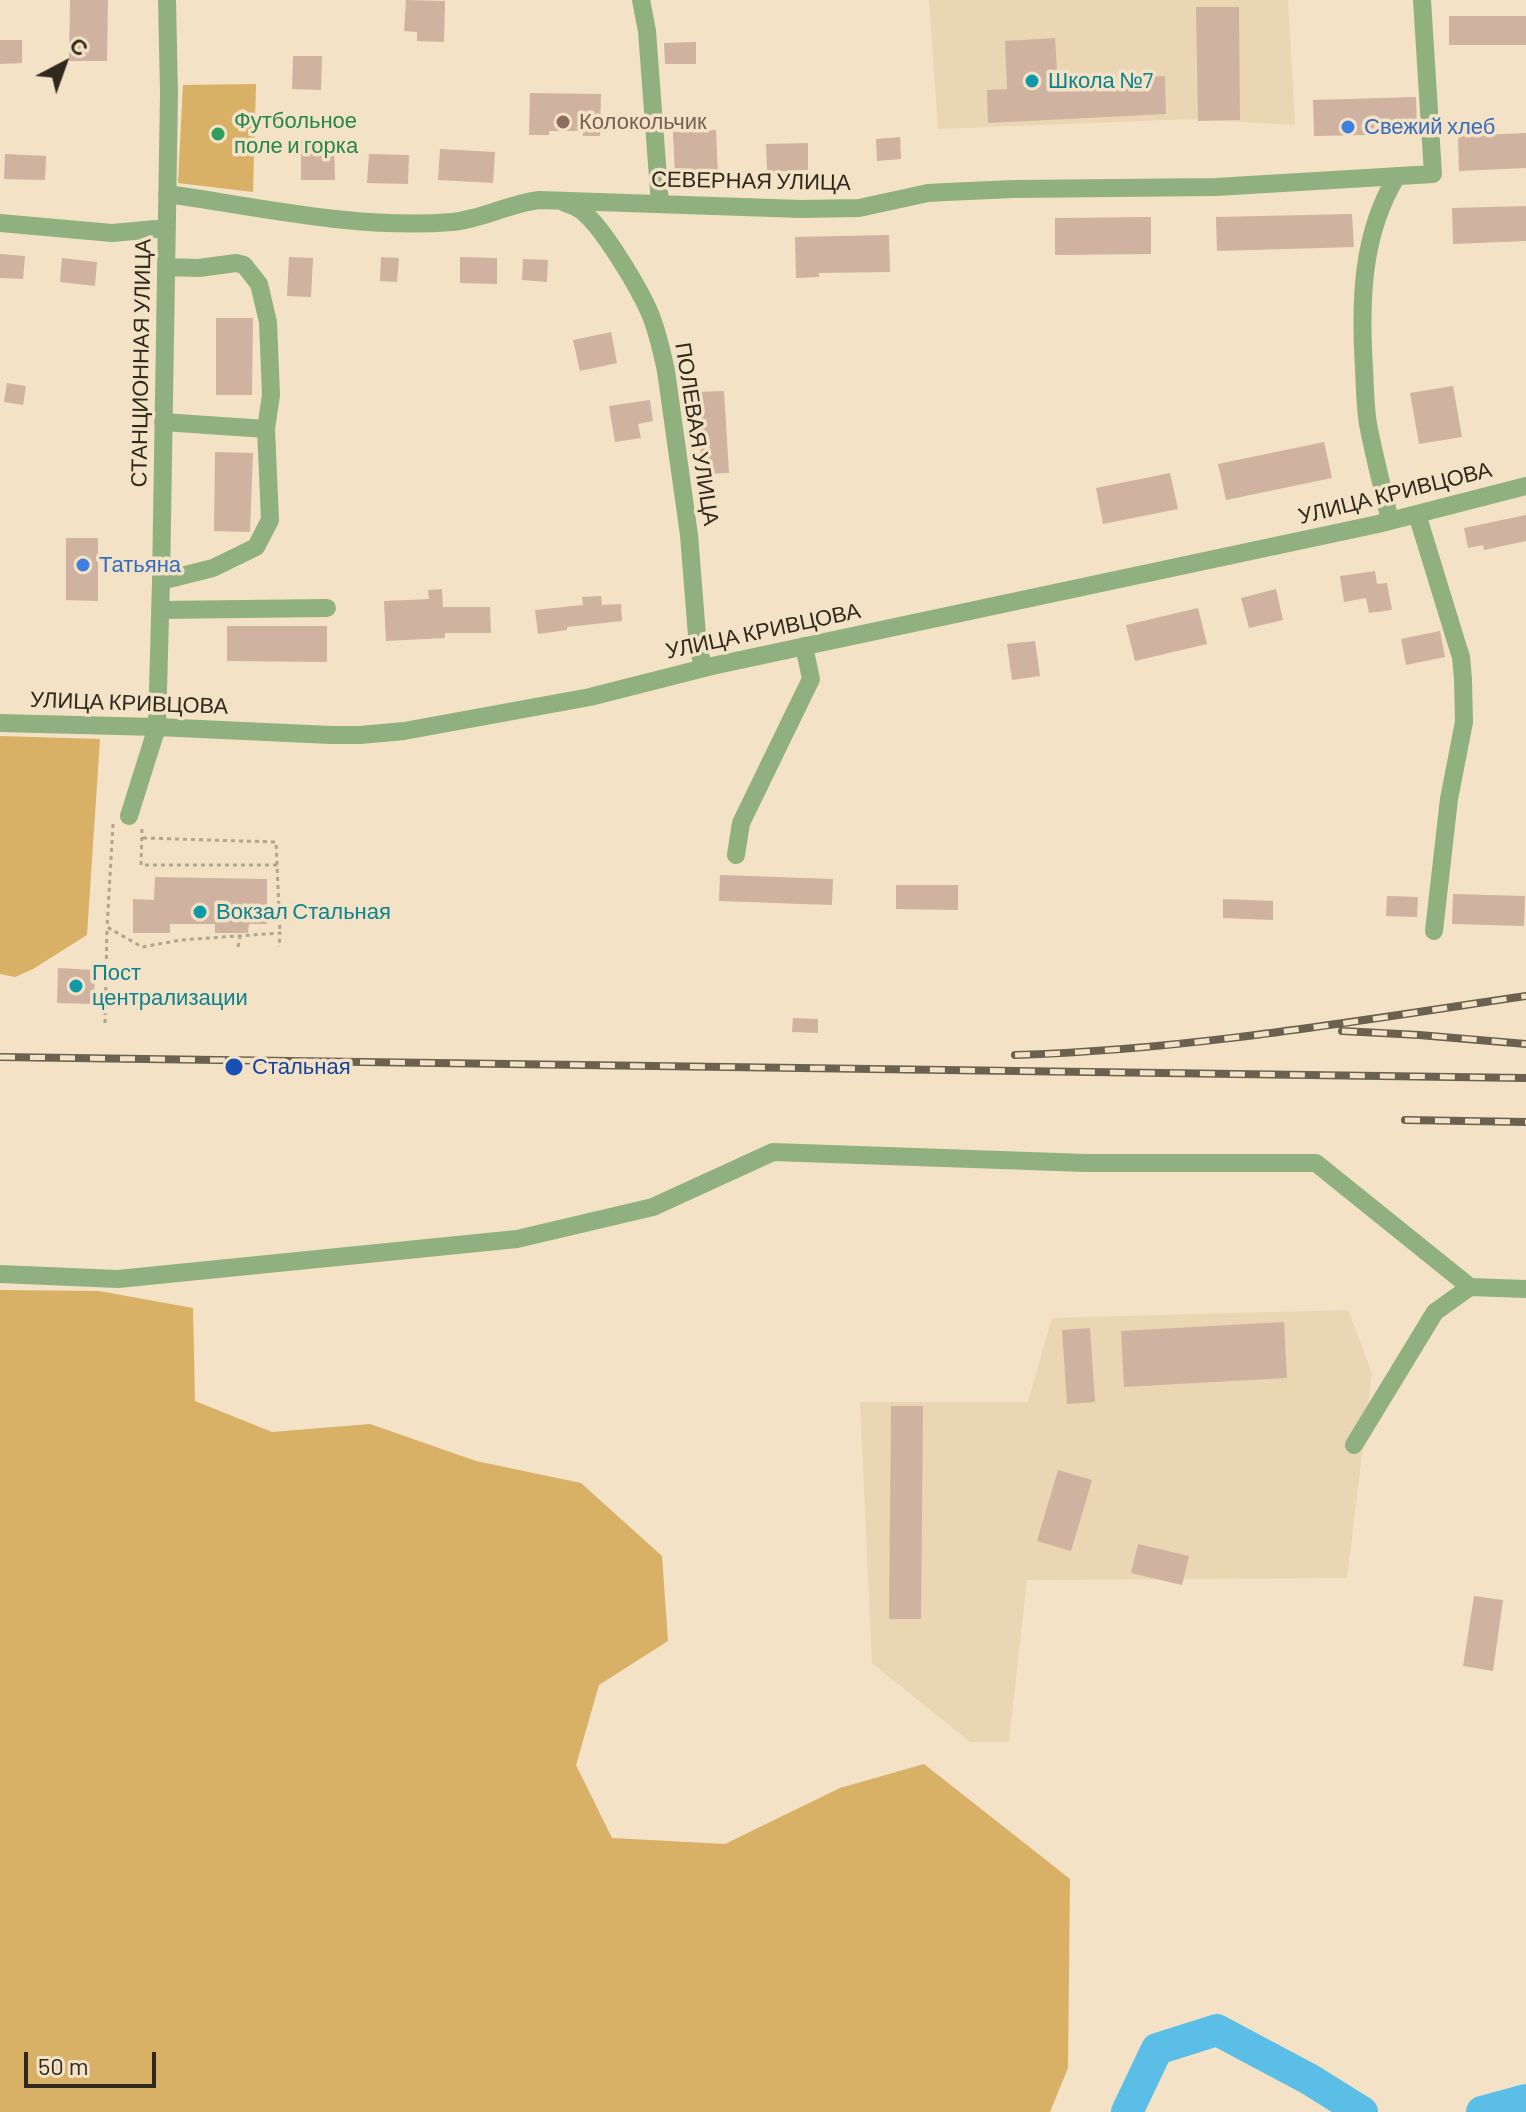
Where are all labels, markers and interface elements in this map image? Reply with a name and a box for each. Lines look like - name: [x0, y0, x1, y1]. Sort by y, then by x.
- north arrow: [24, 24, 104, 104]
- text: С: [65, 31, 94, 61]
- place label: Школа №7: [1048, 68, 1153, 94]
- marker: Школа №7: [1023, 72, 1041, 90]
- place label: Футбольное поле и горка: [234, 108, 358, 160]
- place label: Колокольчик: [579, 109, 707, 135]
- marker: Колокольчик: [554, 113, 572, 131]
- place label: Свежий хлеб: [1364, 114, 1495, 140]
- marker: Свежий хлеб: [1339, 118, 1357, 136]
- marker: Футбольное поле и горка: [209, 125, 227, 143]
- street label: СЕВЕРНАЯ УЛИЦА: [651, 166, 851, 196]
- street label: СТАНЦИОННАЯ УЛИЦА: [126, 238, 156, 488]
- street label: ПОЛЕВАЯ УЛИЦА: [669, 341, 725, 527]
- street label: УЛИЦА КРИВЦОВА: [1296, 456, 1494, 530]
- place label: Татьяна: [99, 552, 181, 578]
- marker: Татьяна: [74, 556, 92, 574]
- street label: УЛИЦА КРИВЦОВА: [663, 597, 863, 665]
- street label: УЛИЦА КРИВЦОВА: [29, 686, 229, 720]
- place label: Вокзал Стальная: [216, 899, 391, 925]
- marker: Вокзал Стальная: [191, 903, 209, 921]
- place label: Пост централизации: [92, 960, 248, 1012]
- marker: Пост централизации: [67, 977, 85, 995]
- place label: Стальная: [252, 1054, 351, 1080]
- marker: Стальная: [223, 1056, 245, 1078]
- scale bar: [28, 2036, 160, 2086]
- text: 50 m: [38, 2051, 89, 2080]

